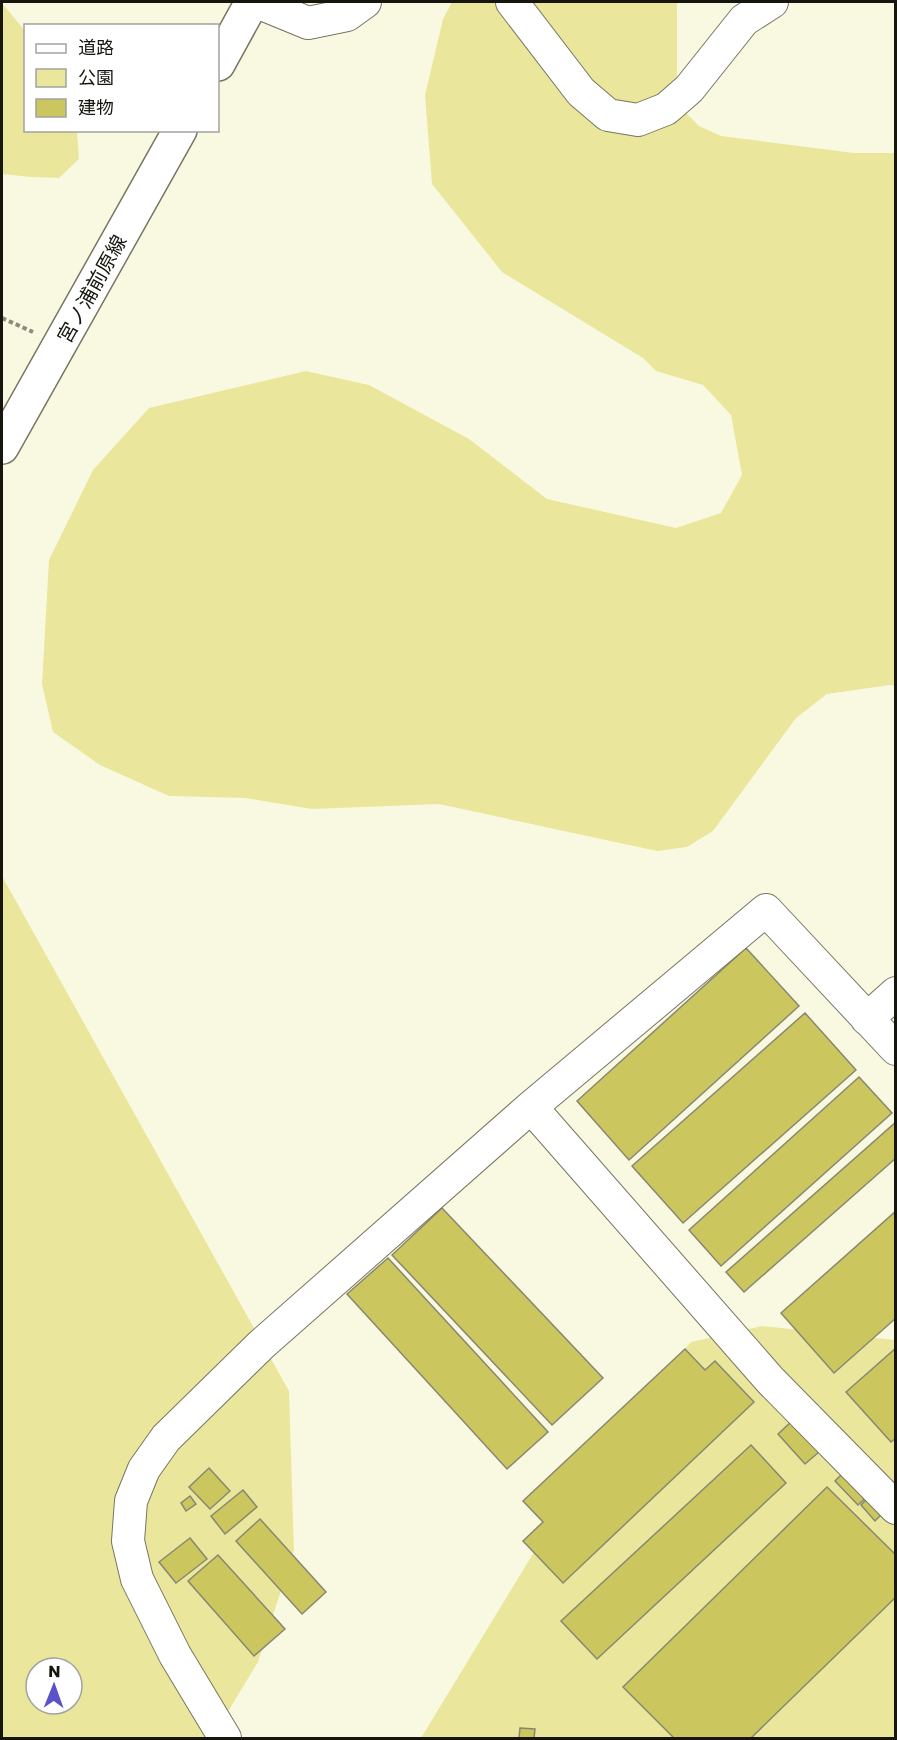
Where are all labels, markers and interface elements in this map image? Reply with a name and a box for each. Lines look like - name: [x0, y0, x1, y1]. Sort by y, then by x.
- legend: [24, 24, 219, 132]
- text: 道路: [78, 35, 114, 60]
- text: 公園: [78, 65, 114, 90]
- text: 建物: [78, 95, 114, 120]
- street label: 宮ノ浦前原線: [51, 230, 133, 348]
- north arrow: [24, 1656, 84, 1716]
- text: N: [48, 1660, 60, 1683]

